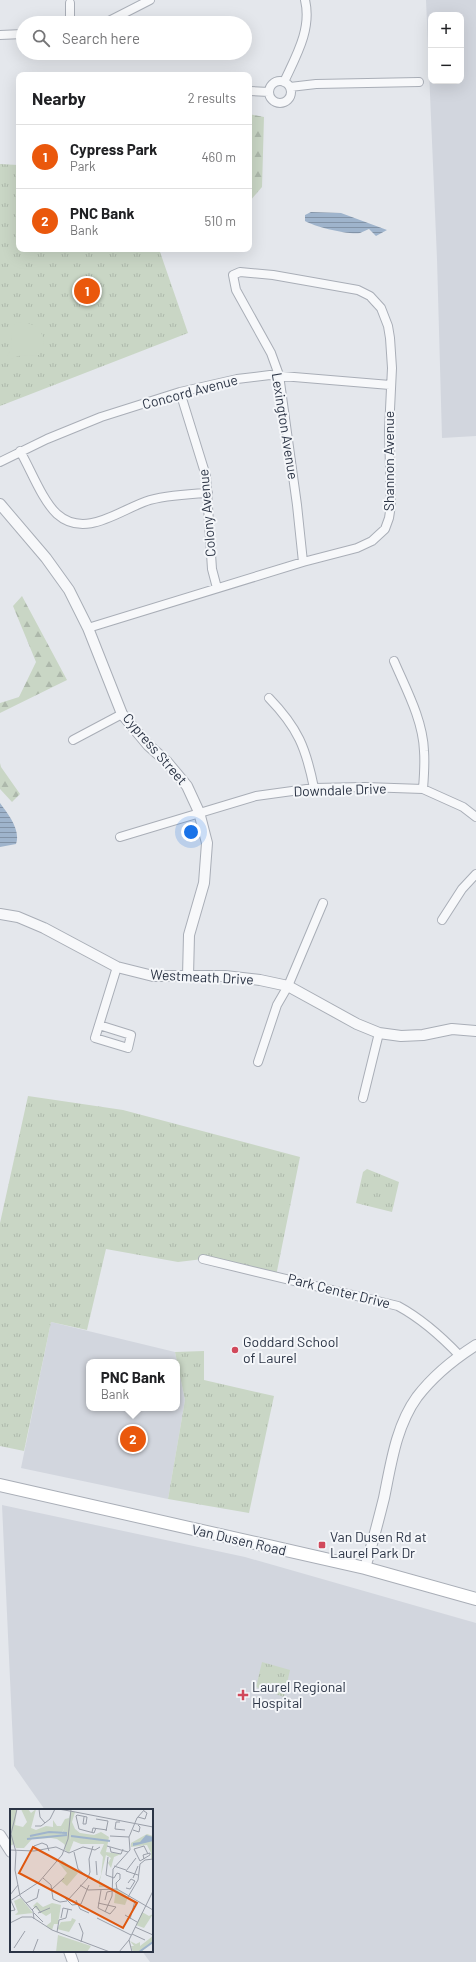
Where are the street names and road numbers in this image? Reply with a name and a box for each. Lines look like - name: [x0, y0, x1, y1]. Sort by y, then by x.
- street label: Concord Avenue: [140, 371, 240, 412]
- street label: Lexington Avenue: [269, 371, 302, 481]
- street label: Shannon Avenue: [380, 411, 397, 511]
- street label: Colony Avenue: [194, 468, 219, 558]
- street label: Cypress Street: [120, 709, 191, 788]
- street label: Downdale Drive: [293, 779, 387, 800]
- street label: Westmeath Drive: [150, 965, 254, 988]
- street label: Park Center Drive: [286, 1270, 392, 1311]
- street label: Van Dusen Road: [190, 1520, 288, 1559]

